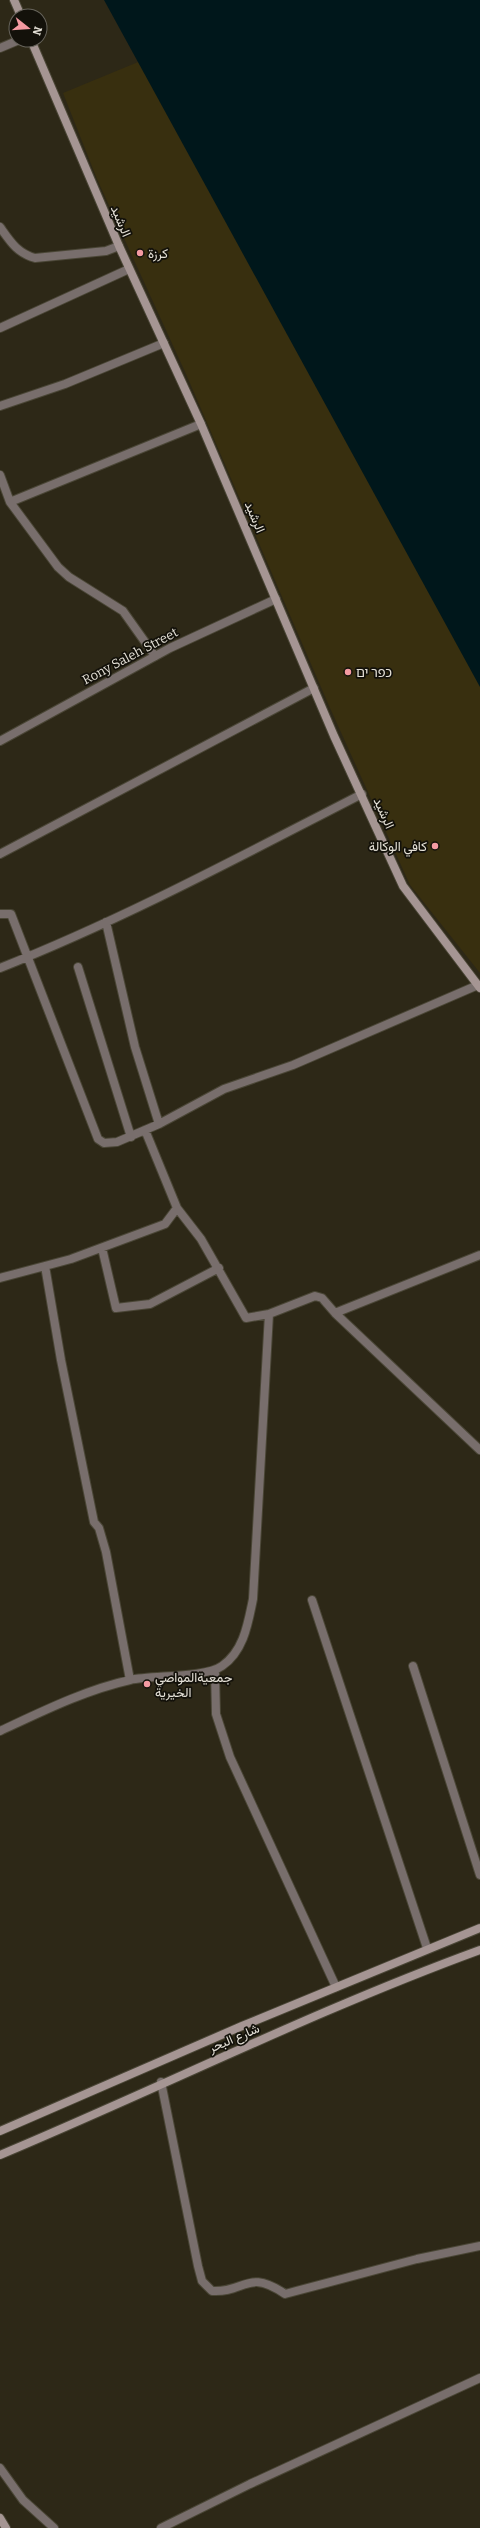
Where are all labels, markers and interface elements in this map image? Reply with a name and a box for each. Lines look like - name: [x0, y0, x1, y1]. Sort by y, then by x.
- north arrow: [8, 8, 48, 48]
- text: N: [29, 25, 45, 37]
- street label: الرشيد: [107, 203, 134, 239]
- place label: كرزة: [148, 246, 168, 262]
- marker: كرزة: [135, 248, 145, 258]
- street label: الرشيد: [241, 499, 268, 535]
- street label: Rony Saleh Street: [80, 624, 181, 687]
- place label: כפר ים: [356, 665, 392, 680]
- marker: כפר ים: [343, 667, 353, 677]
- street label: الرشيد: [370, 795, 397, 831]
- place label: كافي الوكالة: [369, 839, 427, 857]
- marker: كافي الوكالة: [430, 841, 440, 851]
- place label: جمعيةالمواصي الخيرية: [155, 1670, 233, 1701]
- marker: جمعيةالمواصي الخيرية: [142, 1679, 152, 1689]
- street label: شارع البحر: [205, 2021, 263, 2058]

